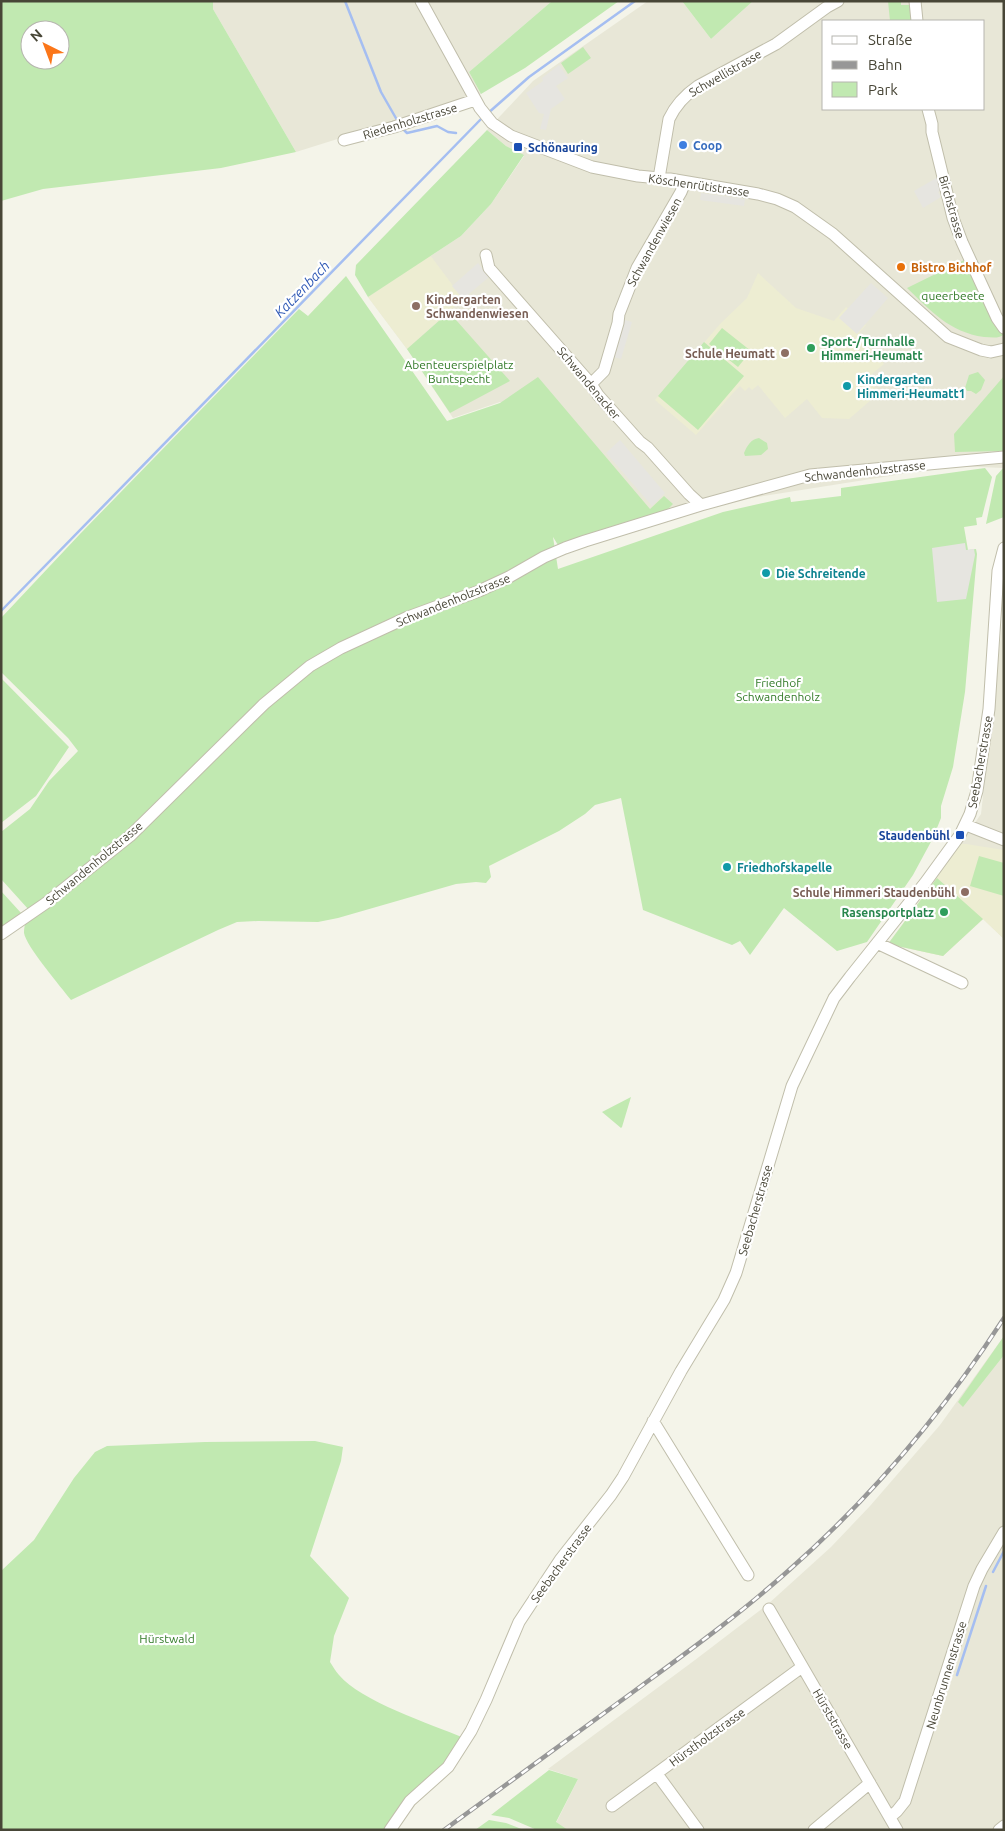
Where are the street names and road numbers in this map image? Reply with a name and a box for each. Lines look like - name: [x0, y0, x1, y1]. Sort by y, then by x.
- street label: Schwellistrasse: [686, 47, 764, 99]
- street label: Riedenholzstrasse: [361, 100, 459, 142]
- street label: Köschenrütistrasse: [648, 171, 750, 199]
- street label: Birchstrasse: [937, 174, 967, 240]
- street label: Schwandenwiesen: [624, 196, 684, 288]
- street label: Schwandenacker: [555, 344, 623, 422]
- street label: Schwandenholzstrasse: [804, 458, 926, 484]
- street label: Schwandenholzstrasse: [394, 571, 512, 629]
- street label: Seebacherstrasse: [965, 715, 995, 809]
- street label: Schwandenholzstrasse: [43, 819, 145, 907]
- street label: Seebacherstrasse: [736, 1163, 774, 1257]
- street label: Seebacherstrasse: [528, 1521, 594, 1605]
- street label: Neunbrunnenstrasse: [923, 1619, 969, 1731]
- street label: Hürststrasse: [811, 1687, 855, 1751]
- street label: Hürstholzstrasse: [667, 1705, 747, 1769]

